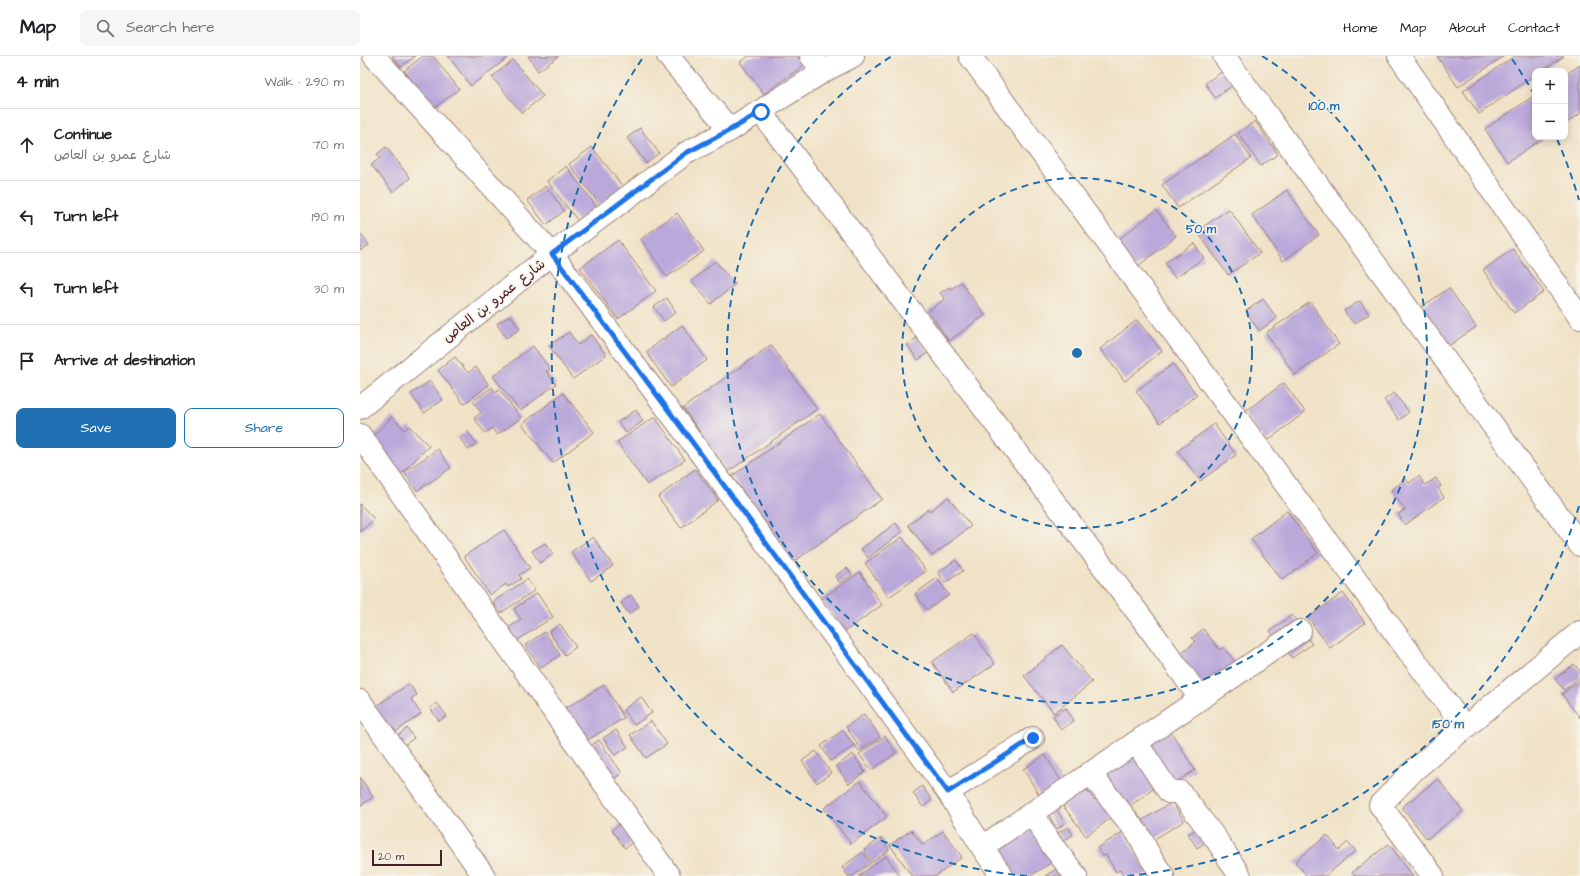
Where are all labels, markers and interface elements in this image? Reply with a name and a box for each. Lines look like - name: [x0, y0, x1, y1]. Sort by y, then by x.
- search box: [80, 10, 360, 46]
- text: Map: [20, 14, 56, 41]
- icon: search: [94, 17, 116, 39]
- text: Search here: [126, 17, 215, 38]
- text: Home: [1343, 18, 1378, 38]
- text: Map: [1400, 18, 1426, 38]
- text: About: [1448, 18, 1486, 38]
- text: Contact: [1508, 18, 1560, 38]
- map controls: [1532, 68, 1568, 140]
- button: +: [1532, 68, 1568, 104]
- text: 4 min: [16, 70, 59, 94]
- text: Walk · 290 m: [265, 73, 344, 91]
- text: 100 m: [1309, 98, 1340, 115]
- route start: [752, 103, 770, 121]
- button: −: [1532, 104, 1568, 140]
- text: Continue: [54, 124, 112, 145]
- icon: ahead: [16, 134, 38, 156]
- text: 70 m: [312, 136, 344, 154]
- text: شارع عمرو بن العاص: [54, 146, 171, 164]
- icon: left: [16, 206, 38, 228]
- text: Turn left: [54, 206, 118, 227]
- text: 190 m: [311, 208, 344, 226]
- text: 50 m: [1186, 221, 1217, 238]
- street label: شارع عمرو بن العاص: [438, 254, 550, 348]
- icon: left: [16, 278, 38, 300]
- text: Turn left: [54, 278, 118, 299]
- text: 30 m: [314, 280, 344, 298]
- centre of rings: [1070, 346, 1084, 360]
- icon: arrive: [16, 350, 38, 372]
- text: Arrive at destination: [54, 350, 195, 371]
- button: Save: [16, 408, 176, 448]
- button: Share: [184, 408, 344, 448]
- text: 150 m: [1432, 716, 1465, 733]
- route end: [1024, 729, 1042, 747]
- scale bar: [372, 848, 442, 867]
- text: 20 m: [378, 849, 404, 864]

